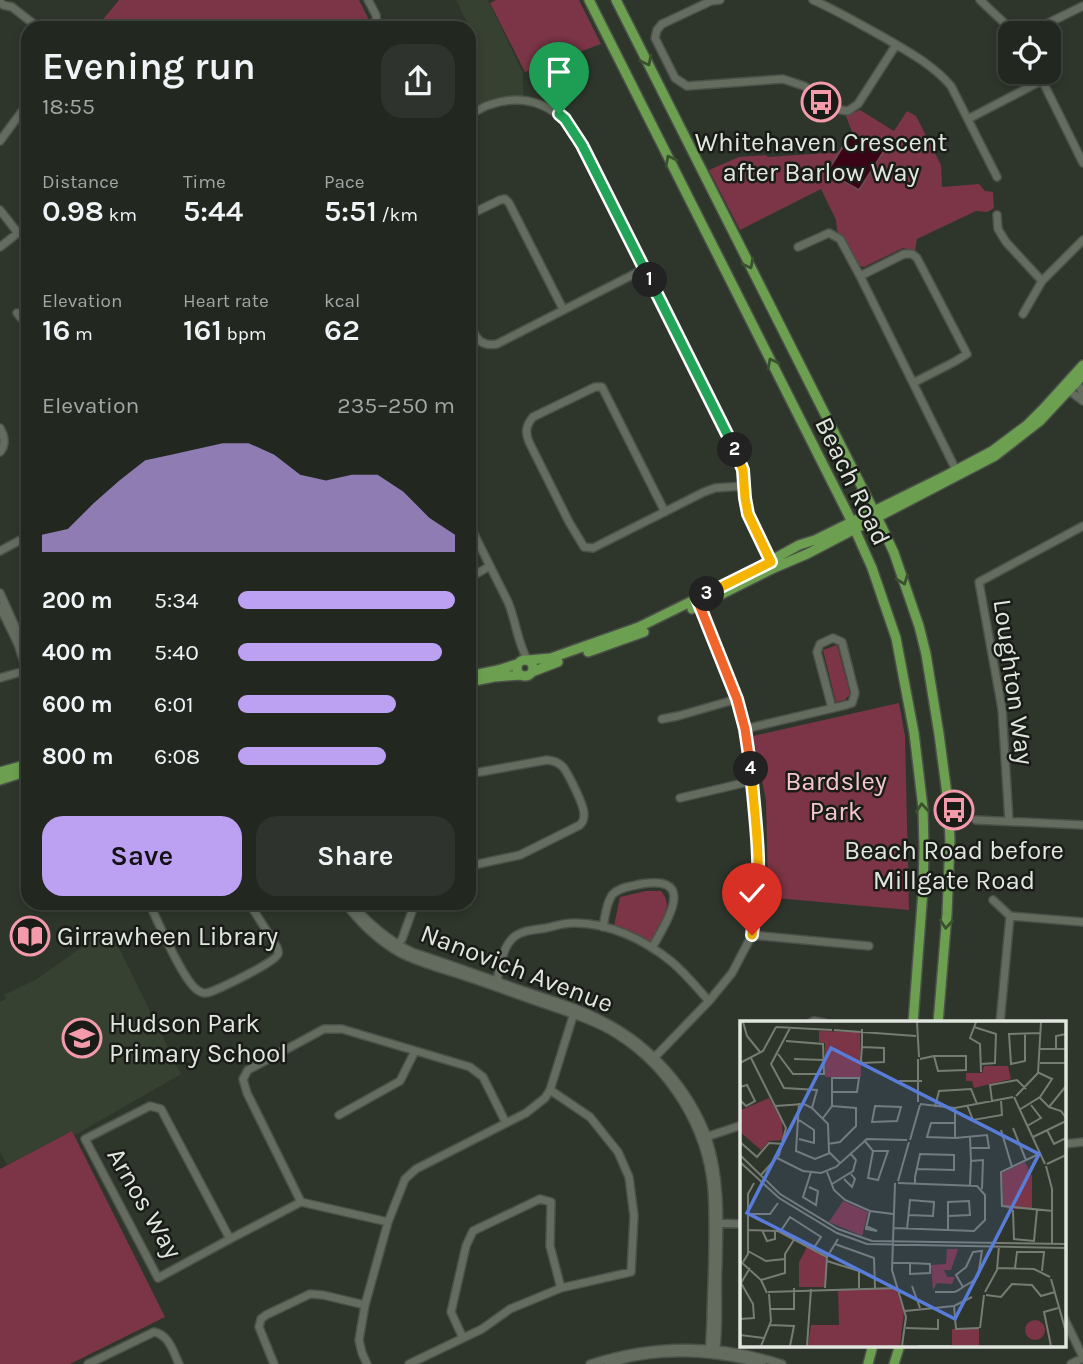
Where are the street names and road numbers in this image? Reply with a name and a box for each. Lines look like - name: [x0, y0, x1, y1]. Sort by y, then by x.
- street label: Beach Road: [808, 412, 897, 550]
- street label: Loughton Way: [987, 597, 1040, 767]
- street label: Nanovich Avenue: [416, 918, 617, 1019]
- street label: Arnos Way: [100, 1142, 189, 1264]

